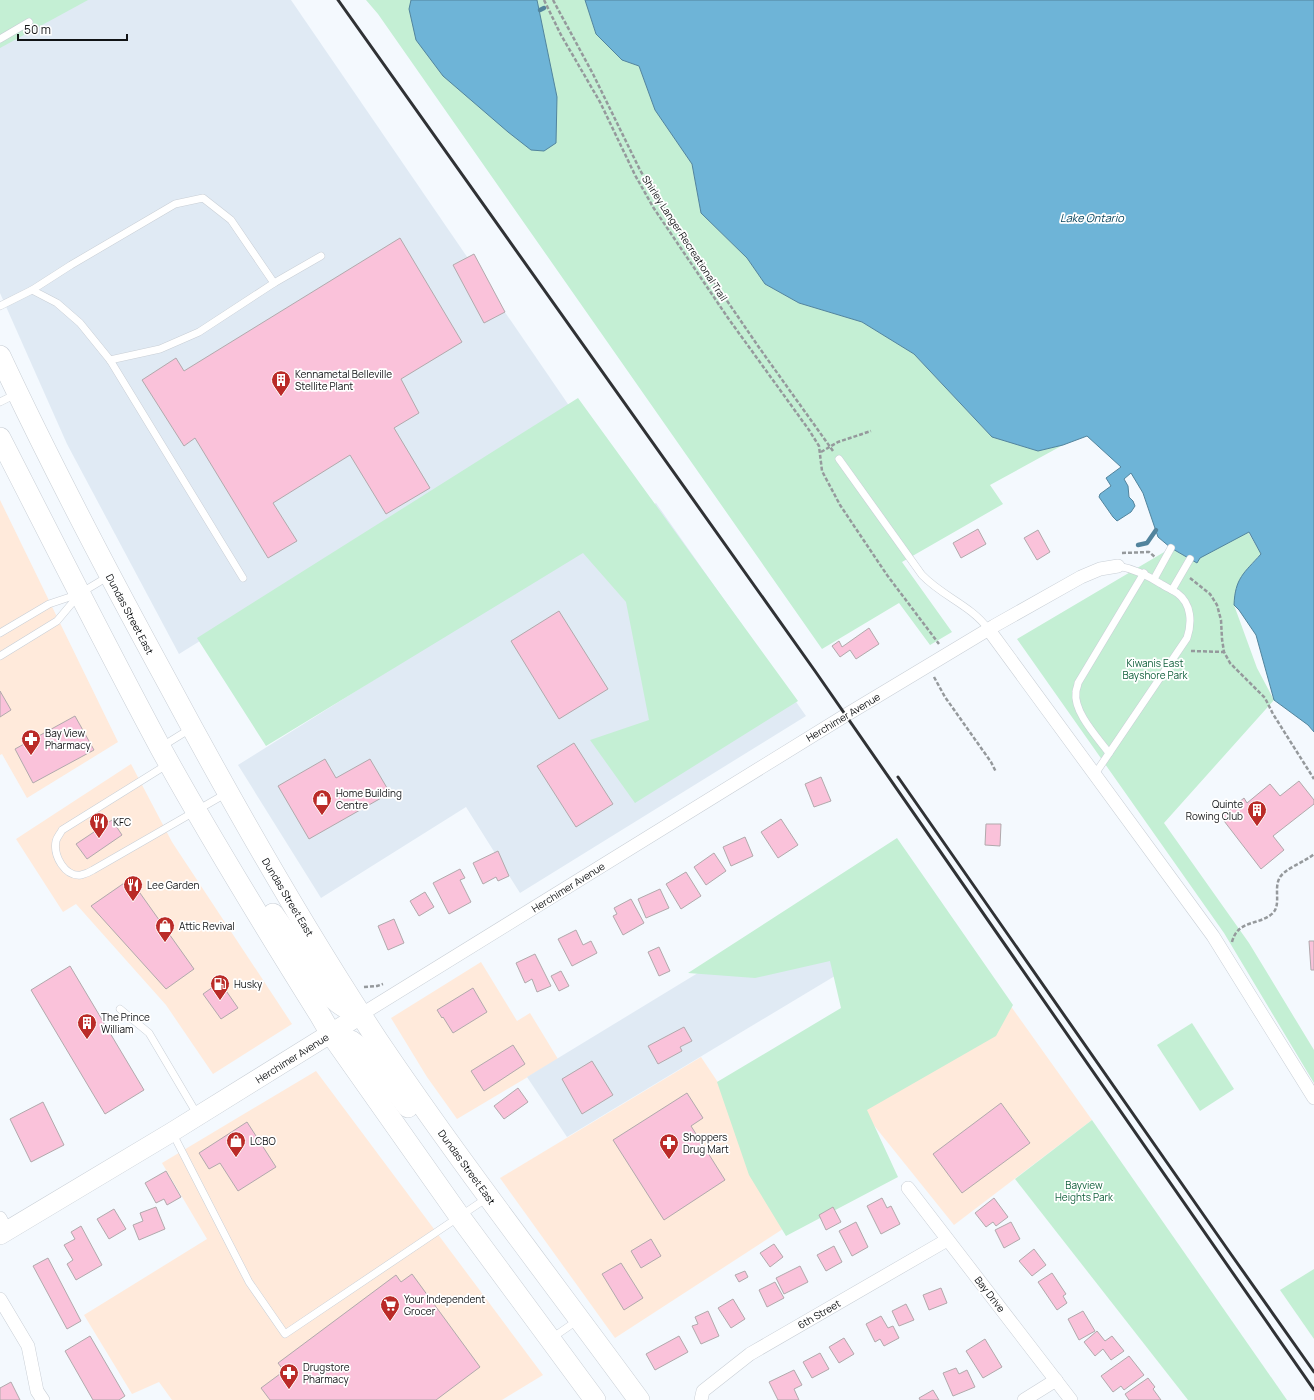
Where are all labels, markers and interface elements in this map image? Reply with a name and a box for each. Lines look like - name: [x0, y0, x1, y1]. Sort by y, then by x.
- scale bar: [18, 16, 127, 42]
- text: 50 m: [24, 21, 51, 38]
- street label: Shirley Langer Recreational Trail: [639, 173, 731, 303]
- water label: Lake Ontario: [1060, 210, 1125, 225]
- place label: Kennametal Belleville Stellite Plant: [295, 367, 392, 393]
- building icon: Kennametal Belleville Stellite Plant: [270, 369, 292, 397]
- street label: Dundas Street East: [103, 571, 157, 657]
- park label: Kiwanis East Bayshore Park: [1122, 656, 1189, 682]
- street label: Herchimer Avenue: [803, 689, 883, 745]
- place label: Bay View Pharmacy: [45, 726, 92, 752]
- pharmacy icon: Bay View Pharmacy: [20, 728, 42, 756]
- place label: Home Building Centre: [336, 786, 402, 812]
- shop icon: Home Building Centre: [311, 788, 333, 816]
- place label: Quinte Rowing Club: [1186, 797, 1243, 823]
- building icon: Quinte Rowing Club: [1246, 799, 1268, 827]
- restaurant icon: KFC: [88, 811, 110, 839]
- place label: KFC: [113, 815, 131, 829]
- street label: Dundas Street East: [259, 855, 317, 939]
- street label: Herchimer Avenue: [529, 859, 608, 915]
- restaurant icon: Lee Garden: [122, 874, 144, 902]
- place label: Lee Garden: [147, 878, 200, 892]
- shop icon: Attic Revival: [154, 915, 176, 943]
- place label: Attic Revival: [179, 919, 235, 933]
- fuel station icon: Husky: [209, 973, 231, 1001]
- place label: Husky: [234, 977, 263, 991]
- place label: The Prince William: [101, 1010, 150, 1036]
- building icon: The Prince William: [76, 1012, 98, 1040]
- street label: Herchimer Avenue: [253, 1030, 332, 1086]
- street label: Dundas Street East: [435, 1127, 499, 1207]
- shop icon: LCBO: [225, 1130, 247, 1158]
- place label: Shoppers Drug Mart: [683, 1130, 729, 1156]
- pharmacy icon: Shoppers Drug Mart: [658, 1132, 680, 1160]
- place label: LCBO: [250, 1134, 276, 1148]
- park label: Bayview Heights Park: [1055, 1178, 1114, 1204]
- street label: Bay Drive: [972, 1273, 1009, 1315]
- place label: Your Independent Grocer: [404, 1292, 485, 1318]
- supermarket icon: Your Independent Grocer: [379, 1294, 401, 1322]
- street label: 6th Street: [795, 1296, 843, 1332]
- place label: Drugstore Pharmacy: [303, 1360, 350, 1386]
- pharmacy icon: Drugstore Pharmacy: [278, 1362, 300, 1390]

